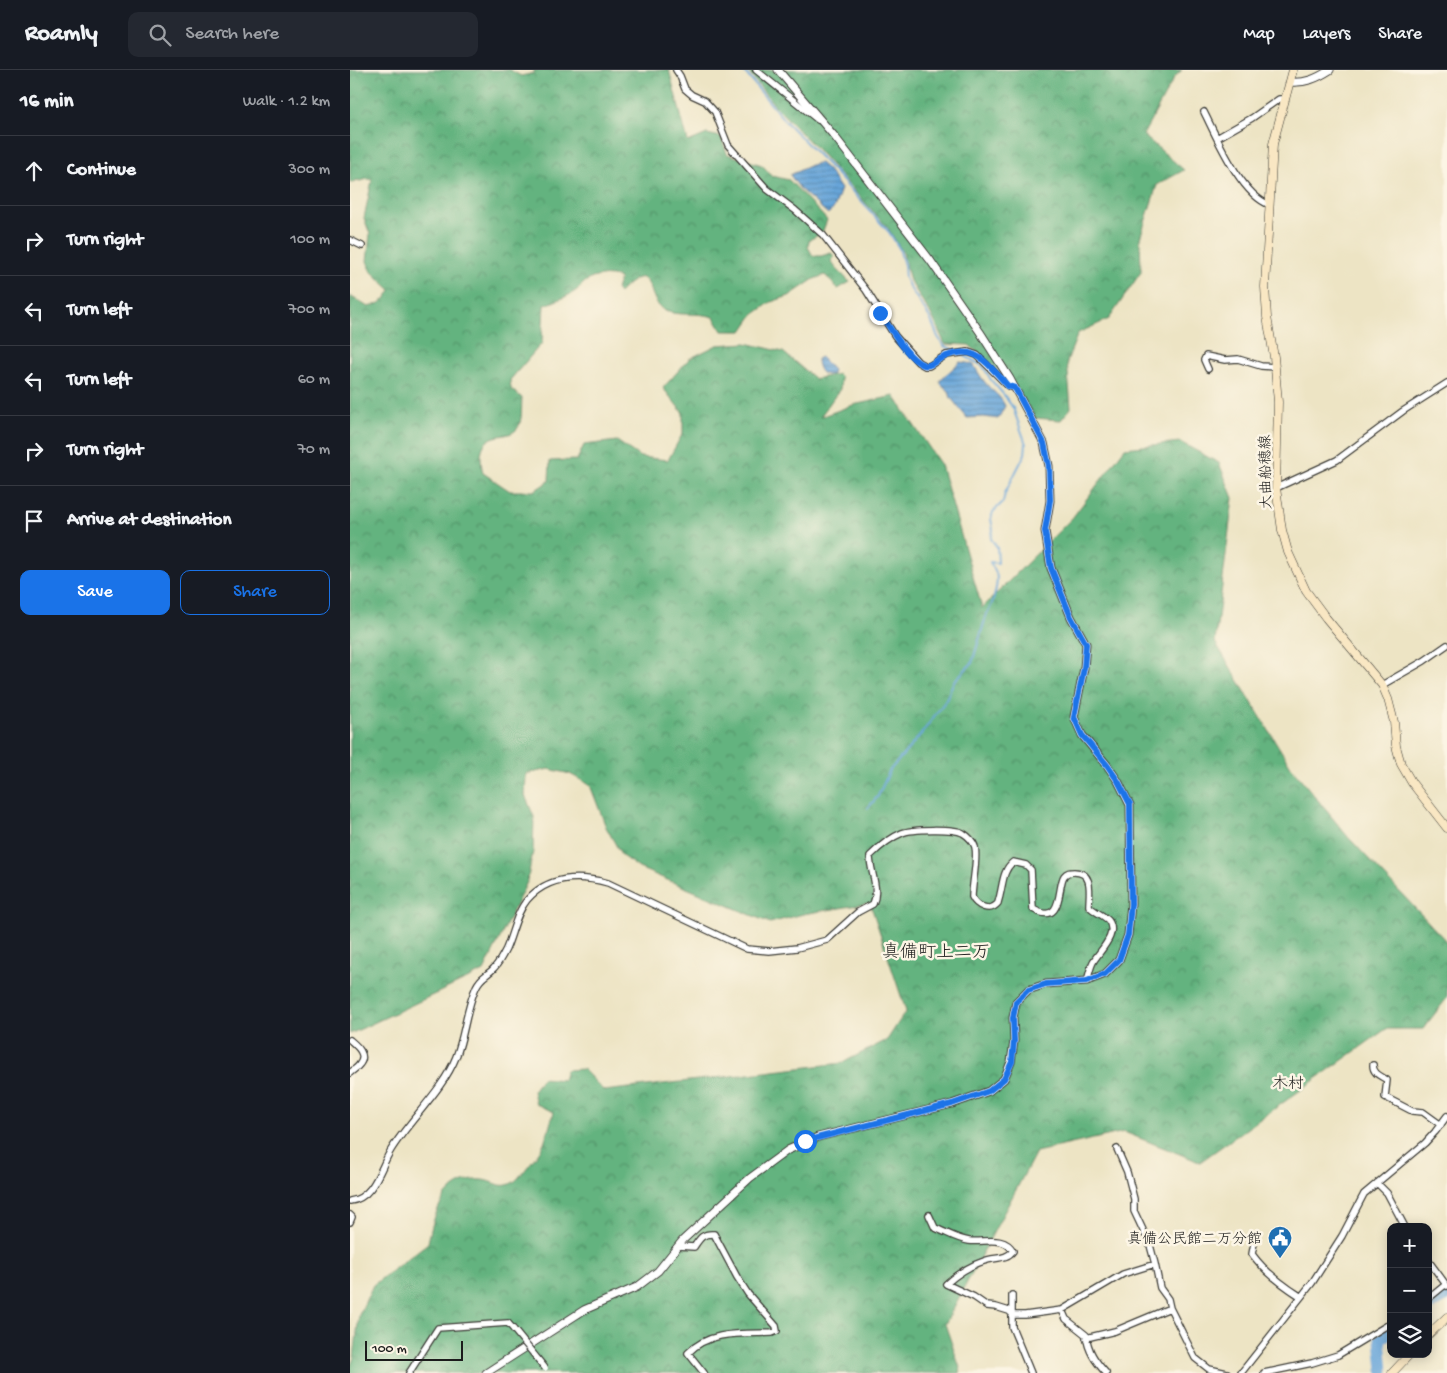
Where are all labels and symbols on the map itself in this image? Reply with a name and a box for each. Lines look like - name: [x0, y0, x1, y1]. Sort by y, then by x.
- route end: [869, 302, 892, 325]
- street label: 大曲船穂線: [1256, 434, 1277, 510]
- district label: 真備町上二万: [882, 942, 990, 964]
- district label: 木村: [1272, 1075, 1304, 1095]
- route start: [794, 1130, 817, 1153]
- public building icon: 真備公民館二万分館: [1267, 1225, 1293, 1259]
- place label: 真備公民館二万分館: [1127, 1230, 1262, 1249]
- scale bar: [365, 1338, 462, 1361]

